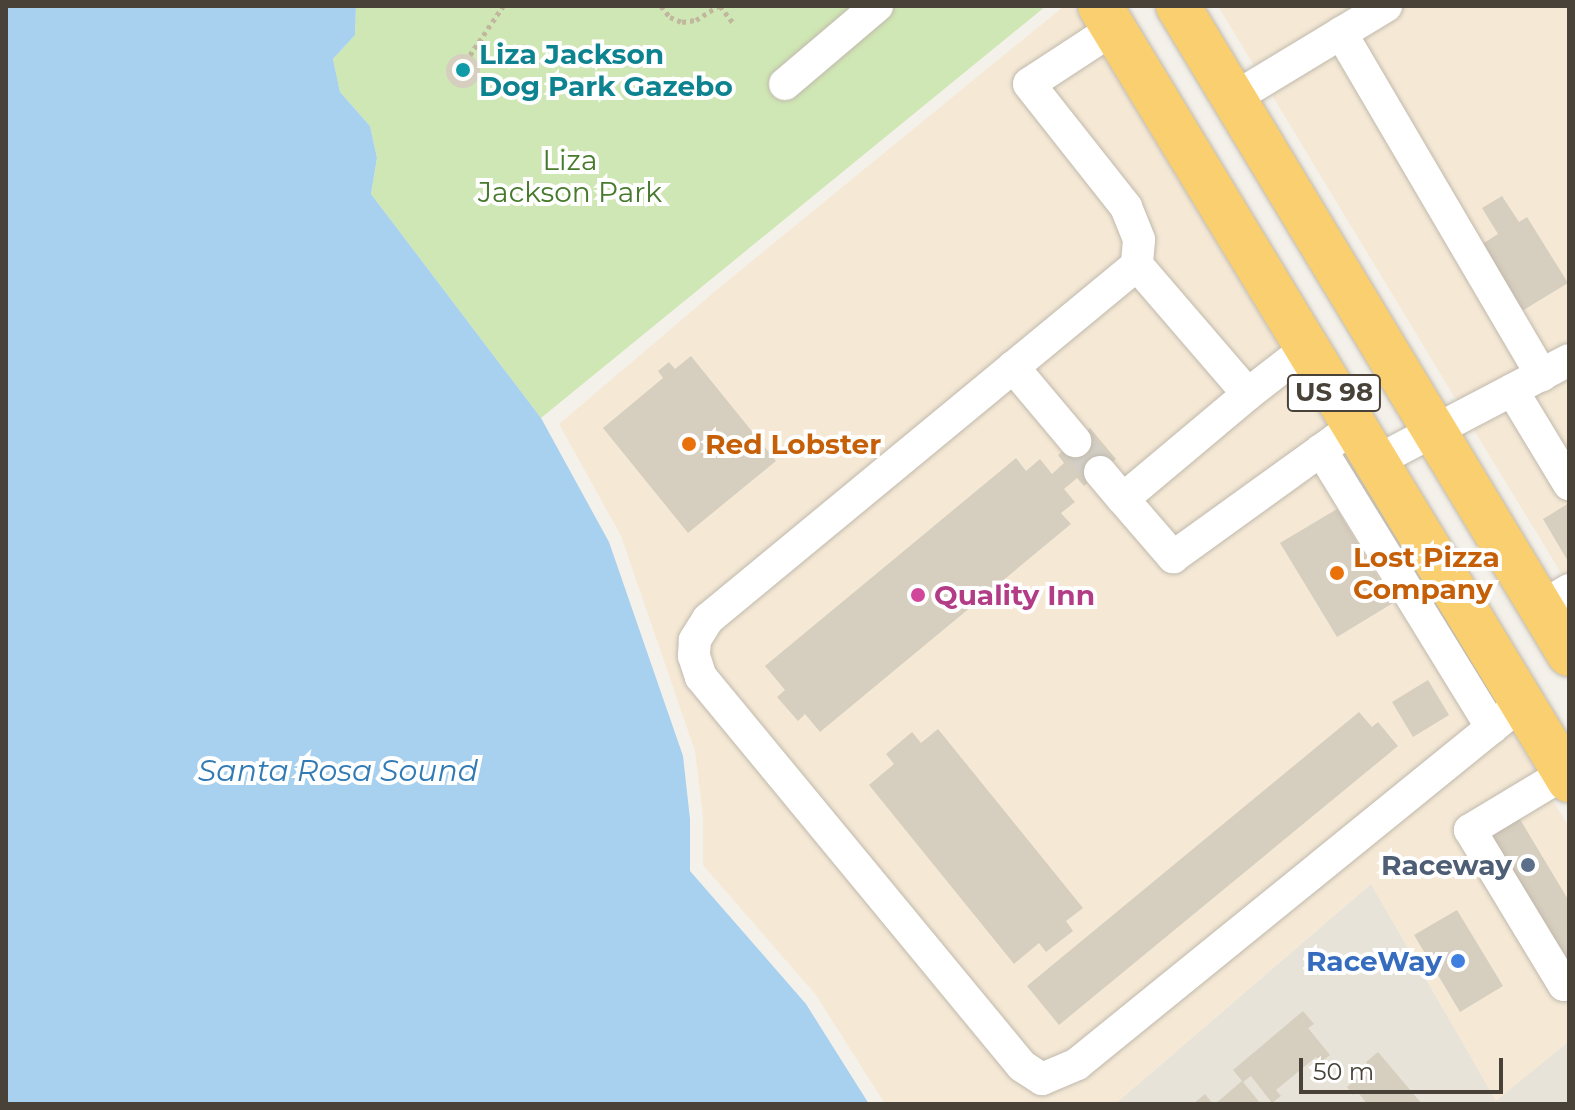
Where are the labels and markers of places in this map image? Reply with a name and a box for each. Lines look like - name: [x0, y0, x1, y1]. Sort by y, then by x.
- place label: Liza Jackson Dog Park Gazebo: [479, 37, 733, 103]
- marker: Liza Jackson Dog Park Gazebo: [454, 61, 472, 79]
- place label: Red Lobster: [705, 427, 881, 461]
- marker: Red Lobster: [680, 435, 698, 453]
- place label: Lost Pizza Company: [1353, 540, 1500, 606]
- marker: Lost Pizza Company: [1328, 564, 1346, 582]
- place label: Quality Inn: [934, 578, 1095, 612]
- marker: Quality Inn: [909, 586, 927, 604]
- place label: Raceway: [1381, 848, 1512, 882]
- marker: Raceway: [1519, 856, 1537, 874]
- place label: RaceWay: [1306, 944, 1442, 978]
- marker: RaceWay: [1449, 952, 1467, 970]

